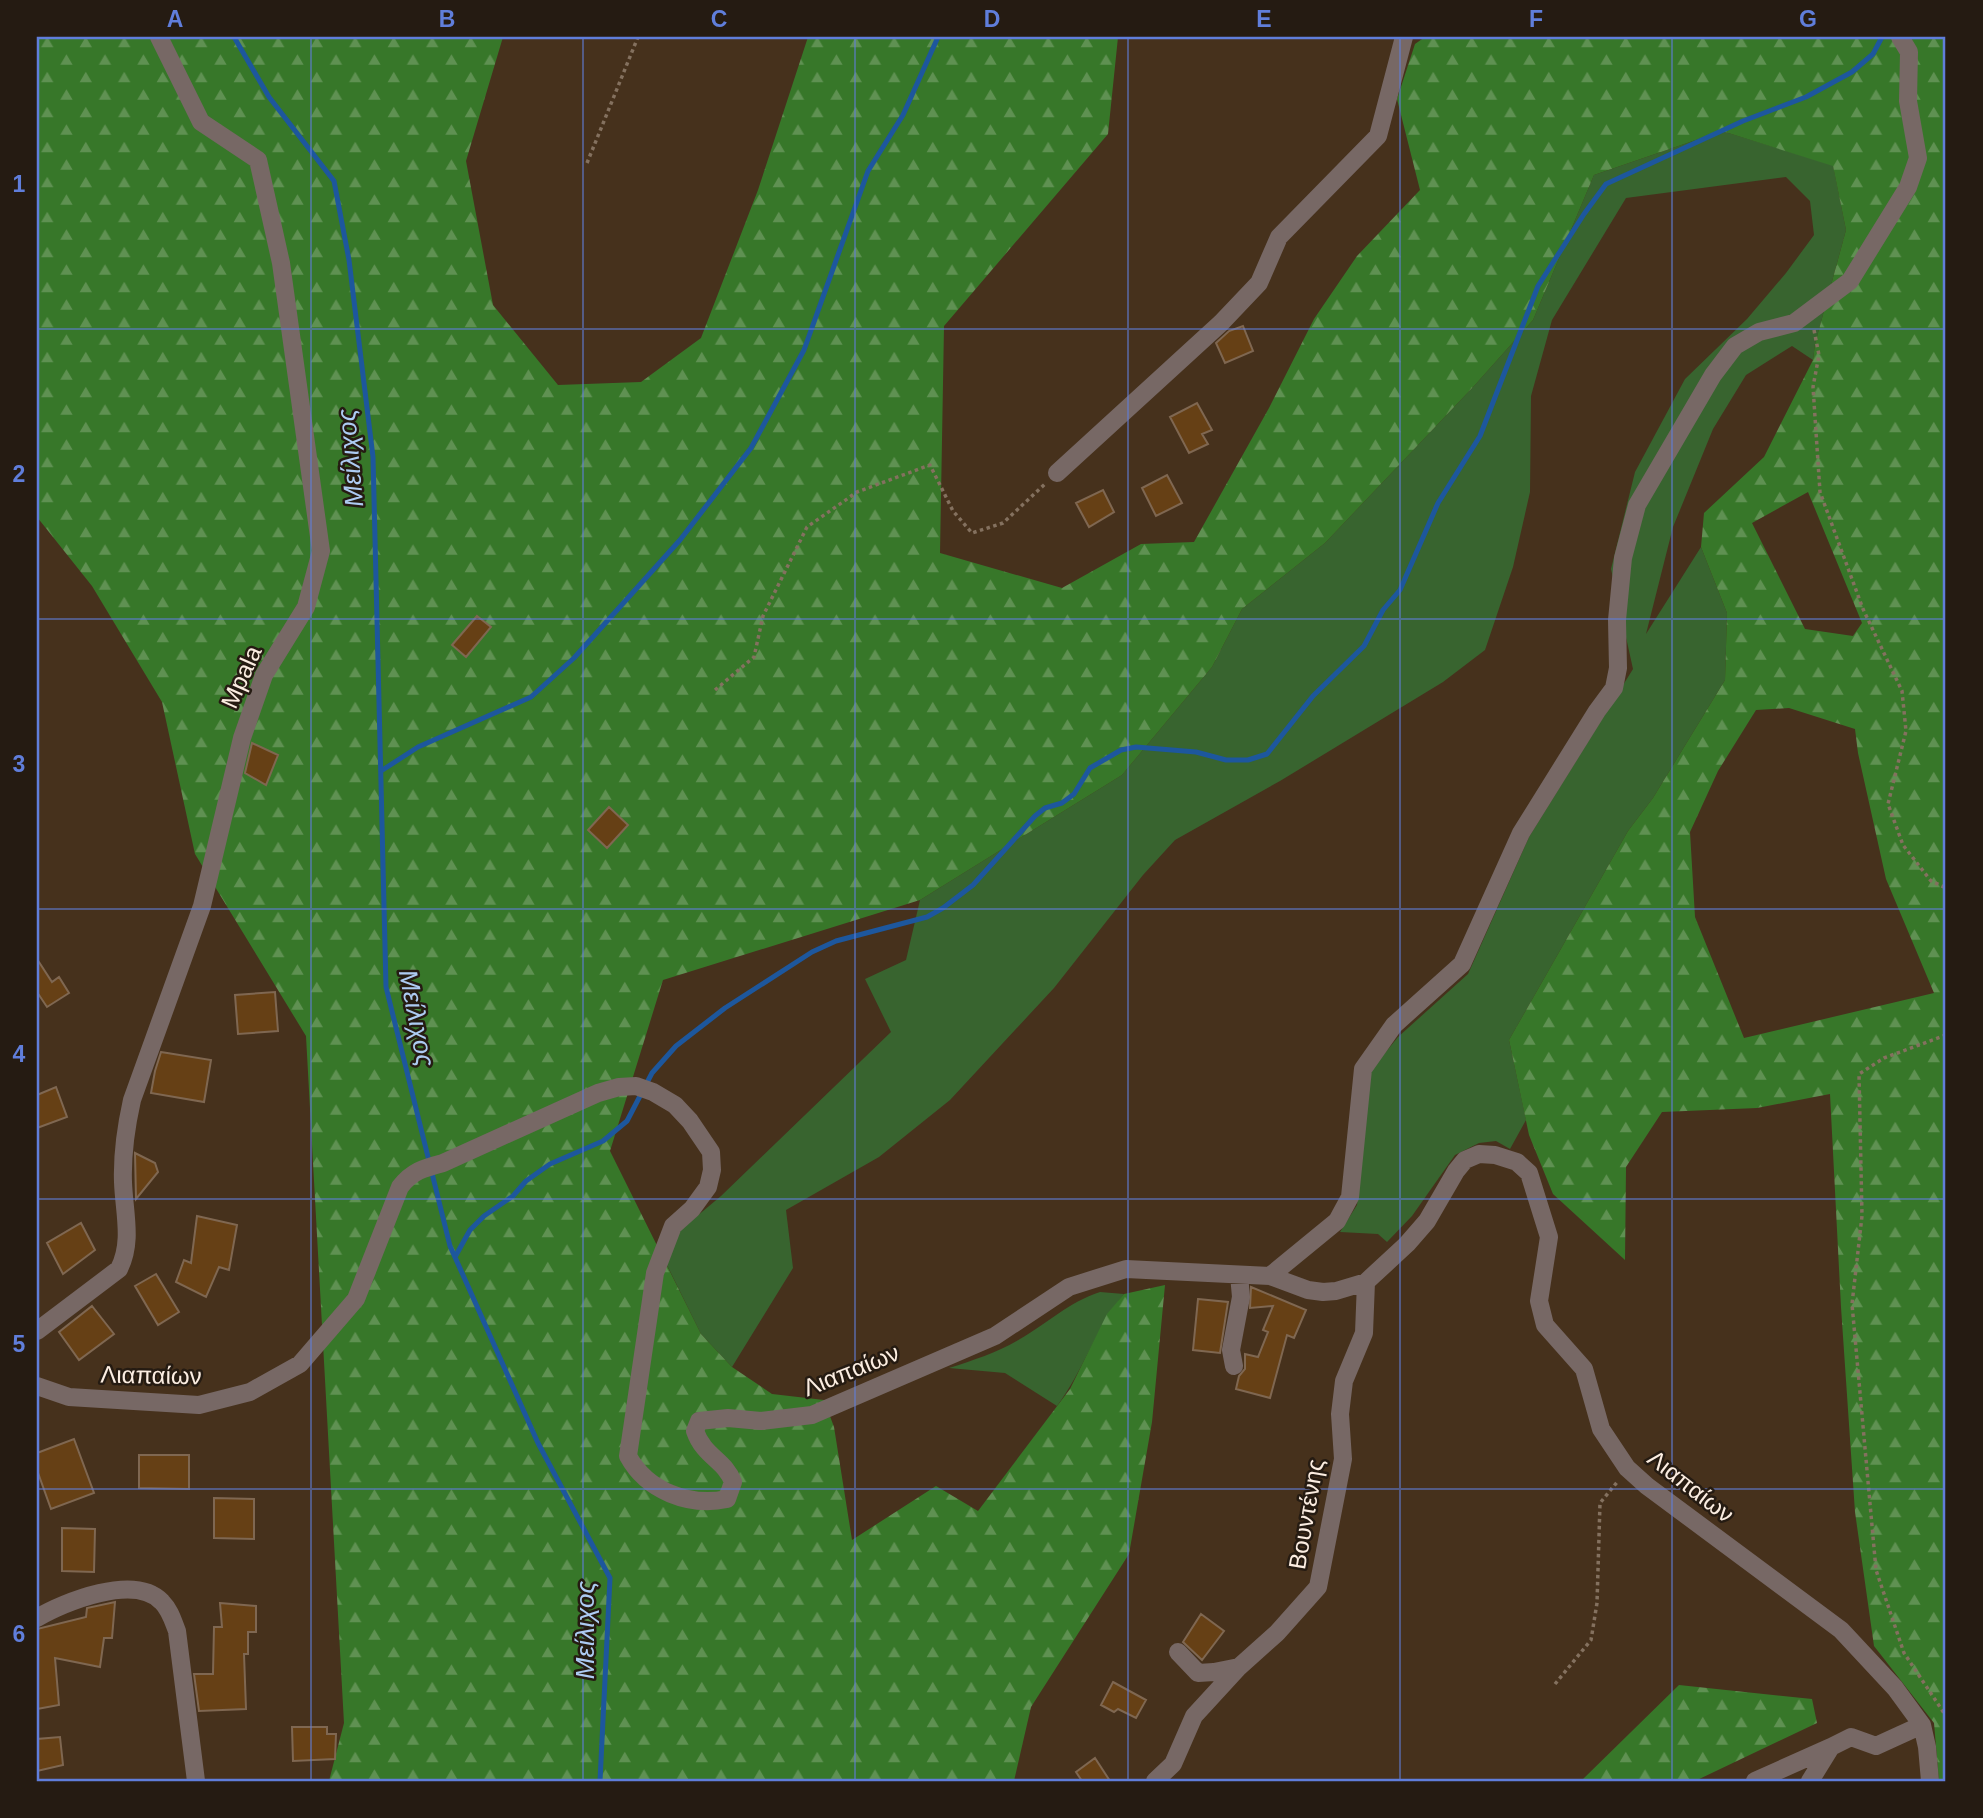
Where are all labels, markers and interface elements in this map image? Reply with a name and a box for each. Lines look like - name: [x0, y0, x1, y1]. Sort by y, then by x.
- text: A: [167, 6, 183, 32]
- text: B: [439, 6, 455, 32]
- text: C: [711, 6, 727, 32]
- text: D: [984, 6, 1000, 32]
- text: E: [1256, 6, 1272, 32]
- text: F: [1529, 6, 1543, 32]
- text: G: [1799, 6, 1817, 32]
- text: 1: [13, 171, 26, 197]
- water label: Μείλιχος: [331, 407, 369, 508]
- text: 2: [13, 461, 25, 487]
- street label: Mpala: [215, 641, 267, 712]
- text: 3: [13, 751, 25, 777]
- water label: Μείλιχος: [393, 967, 441, 1069]
- text: 4: [13, 1041, 26, 1067]
- text: 5: [13, 1331, 26, 1357]
- street label: Λιαπαίων: [799, 1338, 903, 1402]
- street label: Λιαπαίων: [100, 1361, 202, 1389]
- street label: Λιαπαίων: [1643, 1444, 1739, 1528]
- street label: Βουντένης: [1283, 1457, 1329, 1571]
- water label: Μείλιχος: [570, 1581, 600, 1679]
- text: 6: [13, 1621, 25, 1647]

